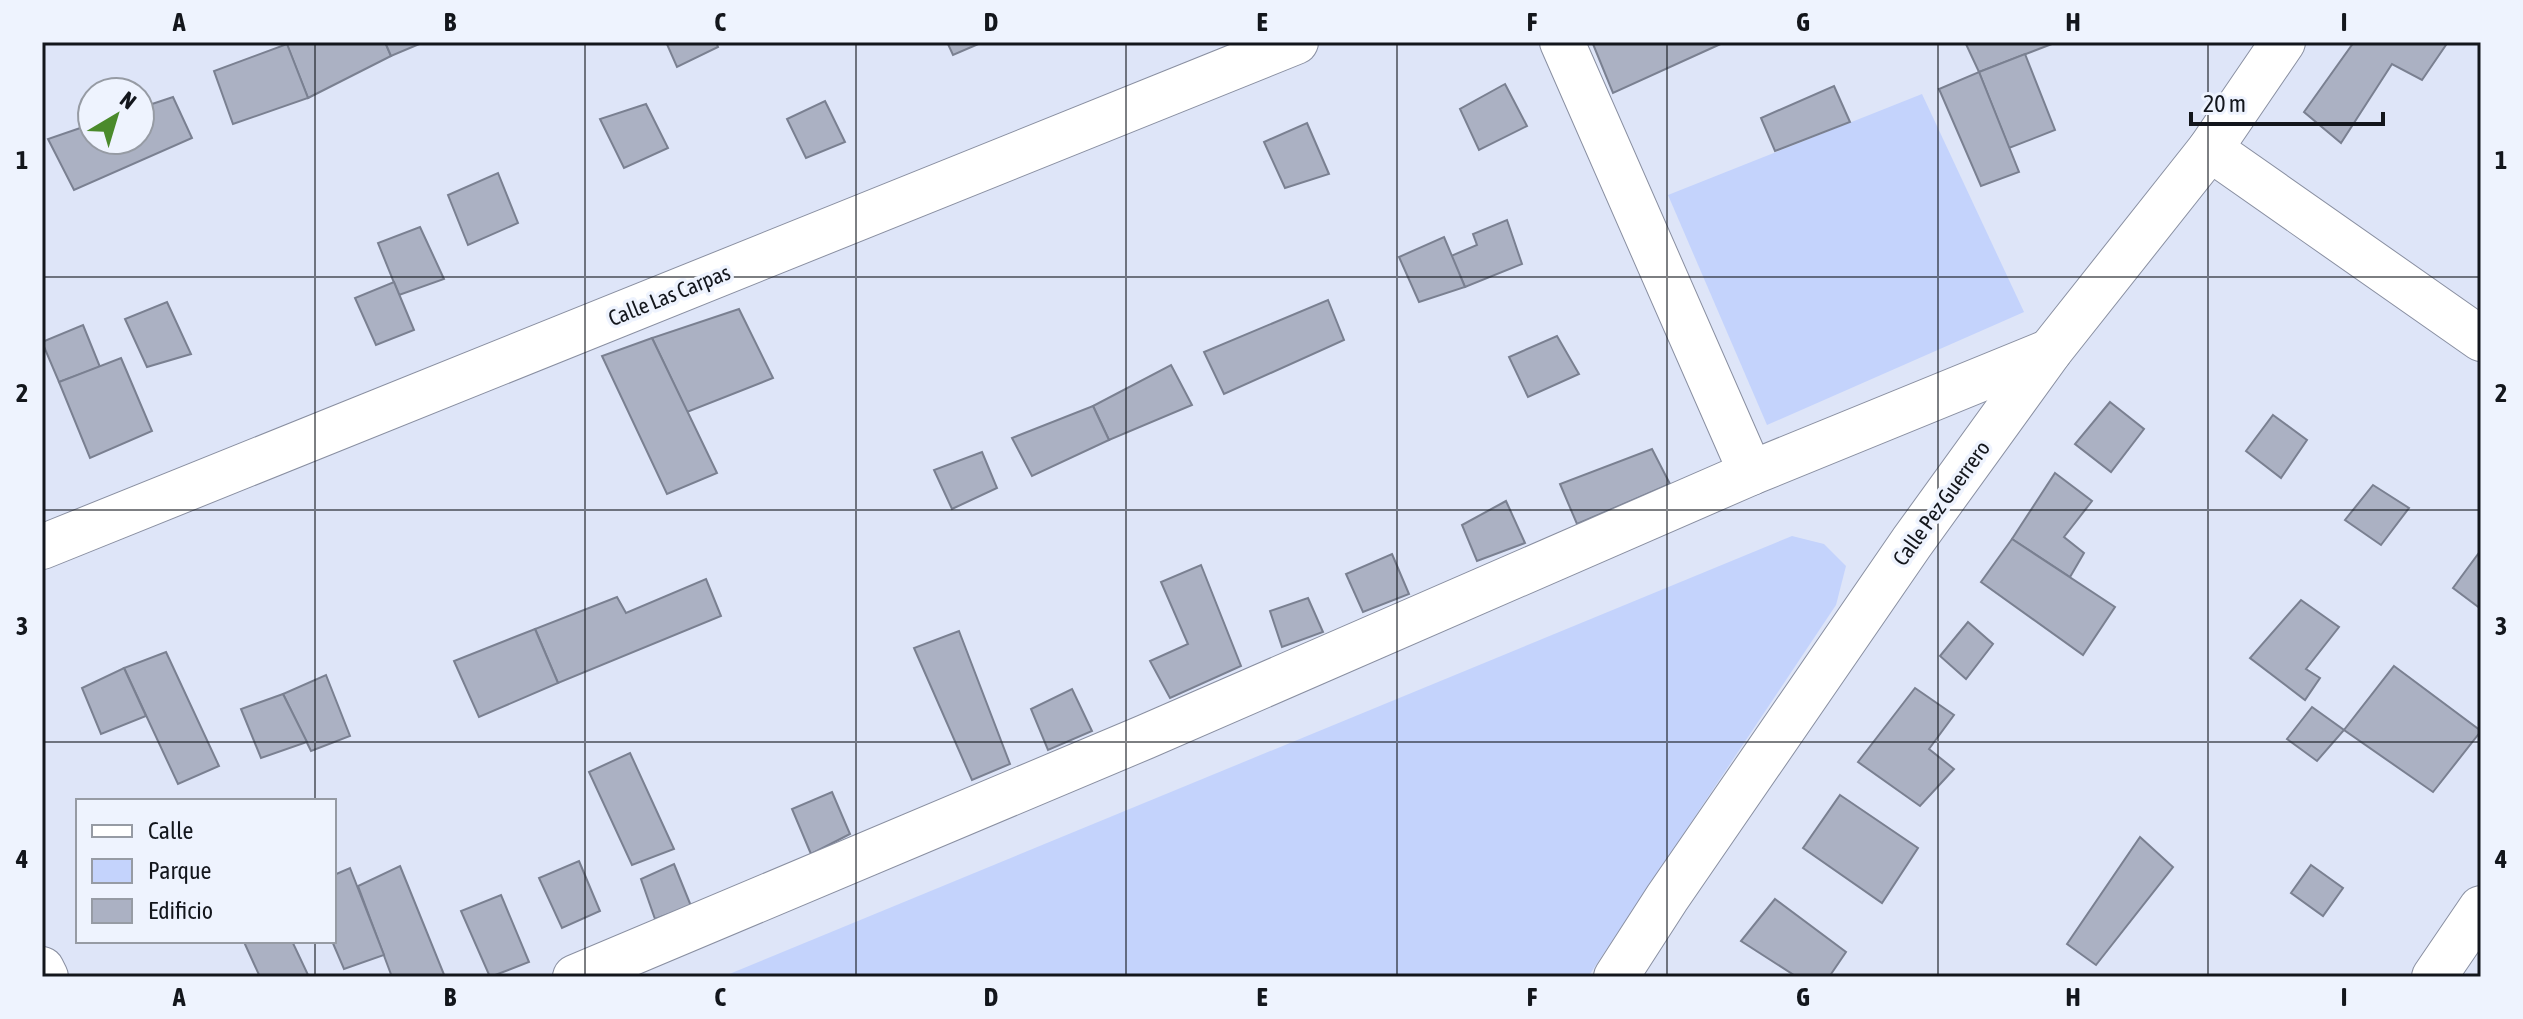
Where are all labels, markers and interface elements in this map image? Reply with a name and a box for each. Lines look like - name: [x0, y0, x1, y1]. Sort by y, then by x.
- text: A: [172, 7, 186, 37]
- text: B: [444, 7, 457, 37]
- text: C: [714, 7, 726, 37]
- text: D: [984, 7, 998, 37]
- text: E: [1256, 7, 1268, 37]
- text: F: [1527, 7, 1538, 37]
- text: G: [1796, 7, 1810, 37]
- text: H: [2065, 7, 2081, 37]
- text: I: [2341, 7, 2347, 37]
- north arrow: [76, 76, 156, 156]
- scale bar: [2191, 76, 2383, 126]
- text: N: [115, 86, 141, 114]
- text: 20 m: [2203, 90, 2246, 117]
- text: 1: [16, 145, 28, 175]
- text: 1: [2495, 145, 2507, 175]
- street label: Calle Las Carpas: [604, 259, 734, 331]
- text: 2: [16, 378, 28, 408]
- text: 2: [2495, 378, 2507, 408]
- street label: Calle Pez Guerrero: [1887, 435, 1995, 571]
- text: 3: [16, 611, 28, 641]
- text: 3: [2495, 611, 2507, 641]
- legend: [76, 799, 336, 943]
- text: Calle: [148, 817, 193, 844]
- text: 4: [15, 844, 28, 874]
- text: 4: [2494, 844, 2507, 874]
- text: Parque: [148, 857, 211, 884]
- text: Edificio: [148, 897, 213, 924]
- text: A: [172, 982, 186, 1012]
- text: B: [444, 982, 457, 1012]
- text: C: [714, 982, 726, 1012]
- text: D: [984, 982, 998, 1012]
- text: E: [1256, 982, 1268, 1012]
- text: F: [1527, 982, 1538, 1012]
- text: G: [1796, 982, 1810, 1012]
- text: H: [2065, 982, 2081, 1012]
- text: I: [2341, 982, 2347, 1012]

